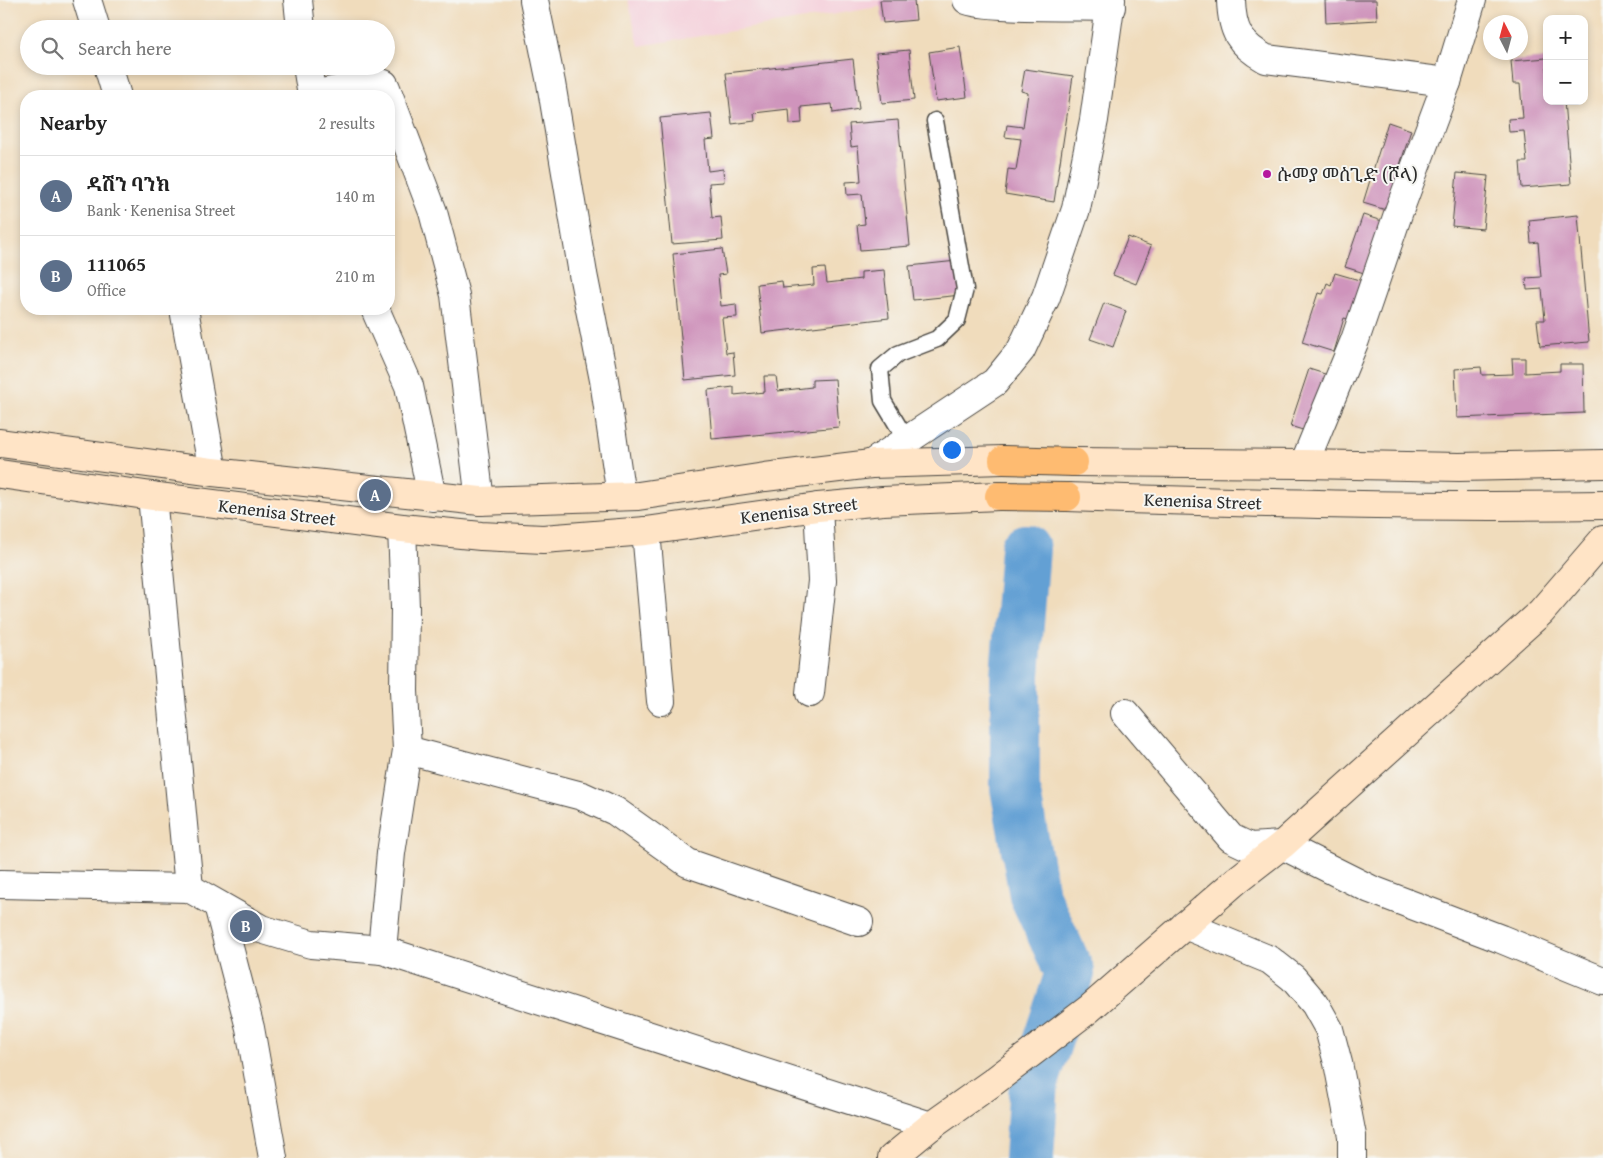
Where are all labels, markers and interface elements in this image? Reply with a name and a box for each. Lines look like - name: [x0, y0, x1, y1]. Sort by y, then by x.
- north arrow: [1483, 15, 1528, 60]
- map controls: [1543, 15, 1588, 105]
- button: +: [1543, 15, 1588, 60]
- search box: [20, 20, 395, 75]
- icon: search: [38, 34, 66, 62]
- text: Search here: [78, 34, 172, 62]
- button: −: [1543, 60, 1588, 105]
- text: Nearby: [40, 107, 107, 138]
- text: 2 results: [318, 111, 375, 135]
- place label: ሱመያ መስጊድ (ሾላ): [1277, 161, 1418, 188]
- marker: ሱመያ መስጊድ (ሾላ): [1261, 168, 1273, 180]
- text: ዳሽን ባንክ: [87, 170, 170, 198]
- text: A: [51, 184, 61, 208]
- text: 140 m: [335, 184, 375, 208]
- text: Bank · Kenenisa Street: [87, 198, 235, 222]
- text: 111065: [87, 250, 146, 278]
- text: B: [51, 264, 61, 288]
- text: 210 m: [335, 264, 375, 288]
- text: Office: [87, 278, 126, 302]
- your location: [939, 437, 965, 463]
- pin: A: [359, 476, 391, 514]
- street label: Kenenisa Street: [1144, 485, 1263, 517]
- street label: Kenenisa Street: [739, 489, 860, 531]
- street label: Kenenisa Street: [217, 491, 338, 533]
- pin: B: [230, 907, 262, 945]

